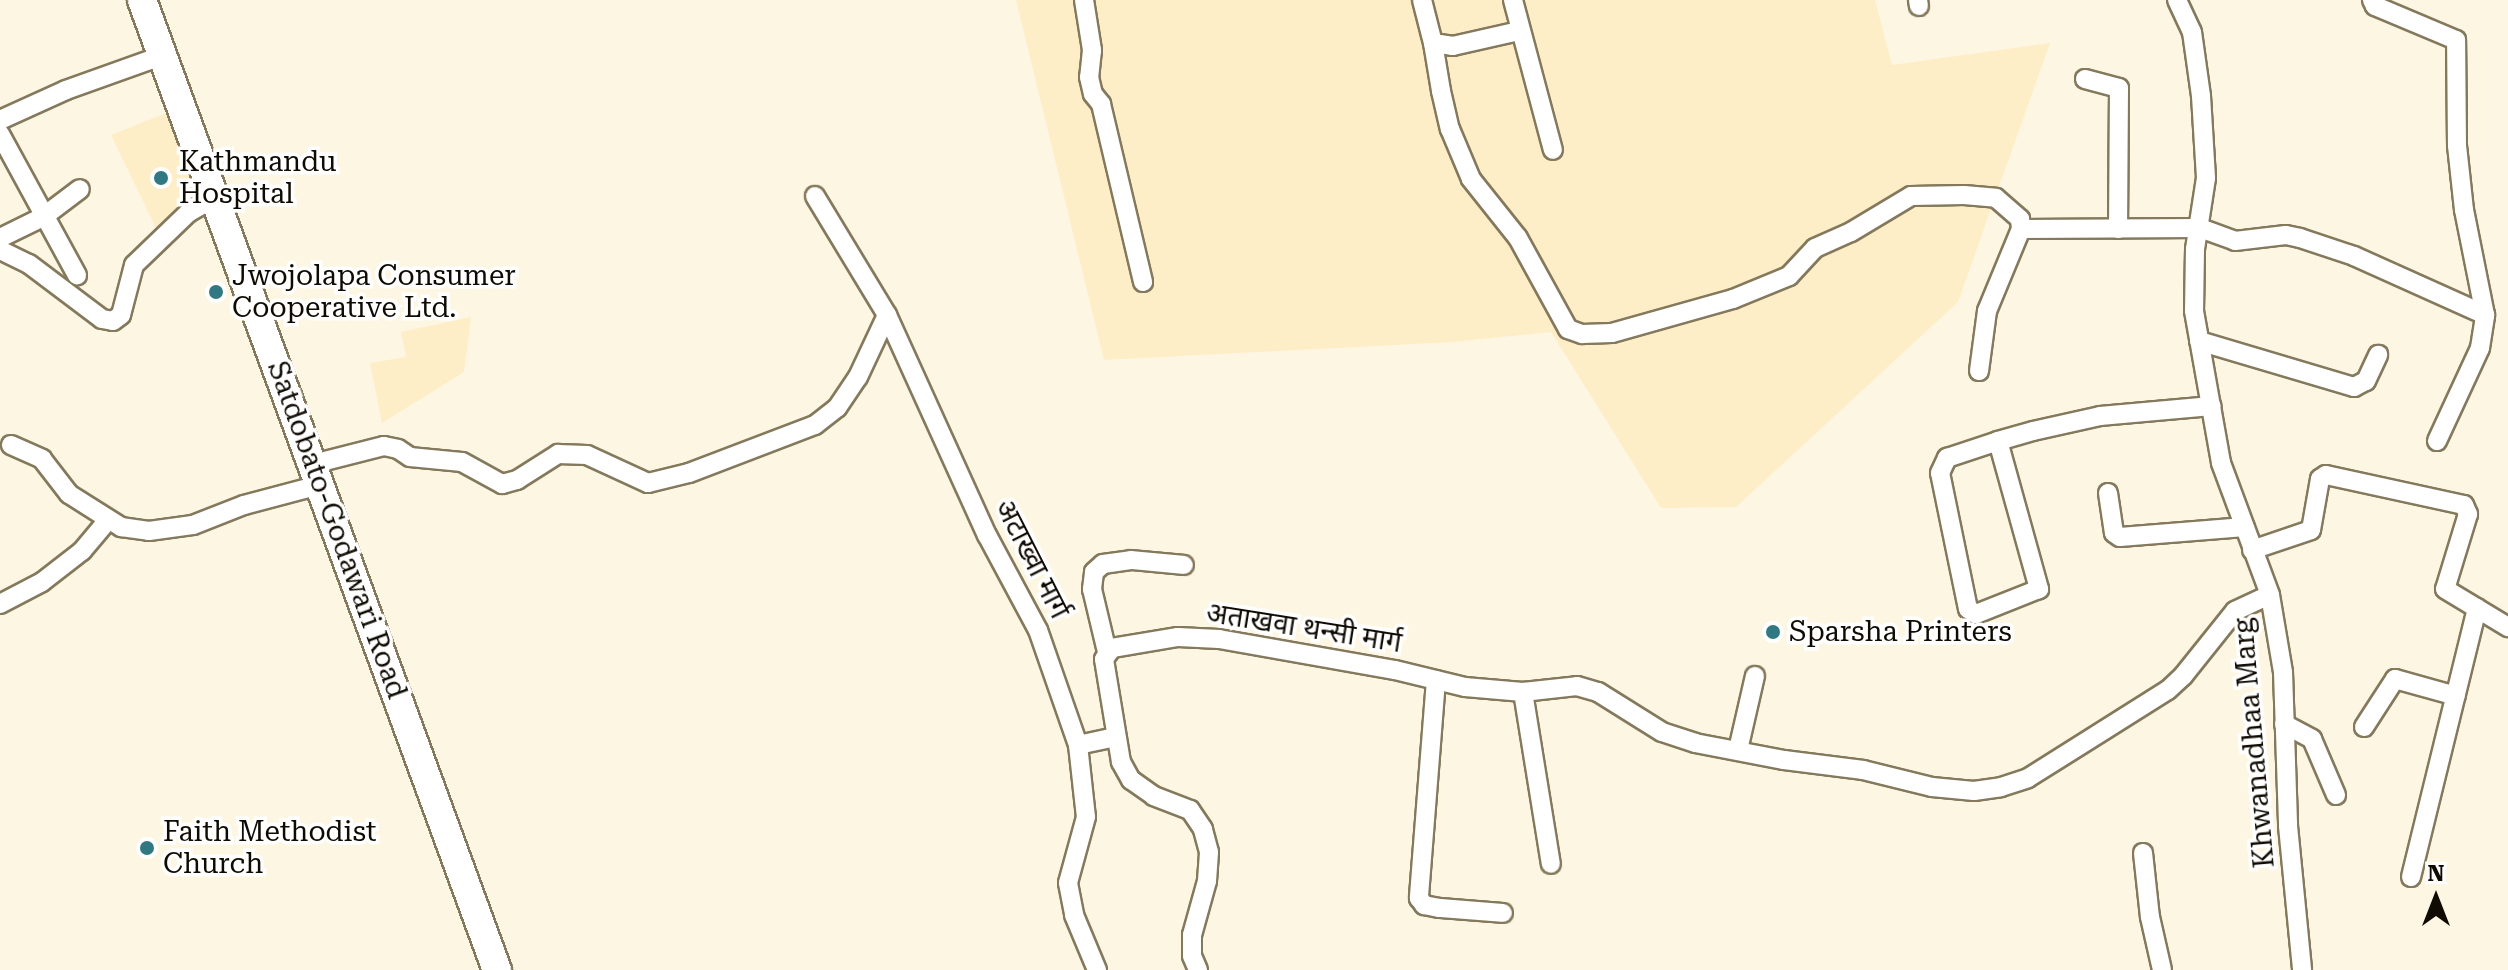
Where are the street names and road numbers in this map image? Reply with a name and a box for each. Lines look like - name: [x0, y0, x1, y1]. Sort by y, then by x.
- street label: Satdobato-Godawari Road: [260, 357, 414, 703]
- street label: अटाख्वा मार्ग: [988, 494, 1076, 624]
- street label: अताखवा थन्सी मार्ग: [1204, 596, 1404, 660]
- street label: Khwanadhaa Marg: [2226, 617, 2282, 869]

